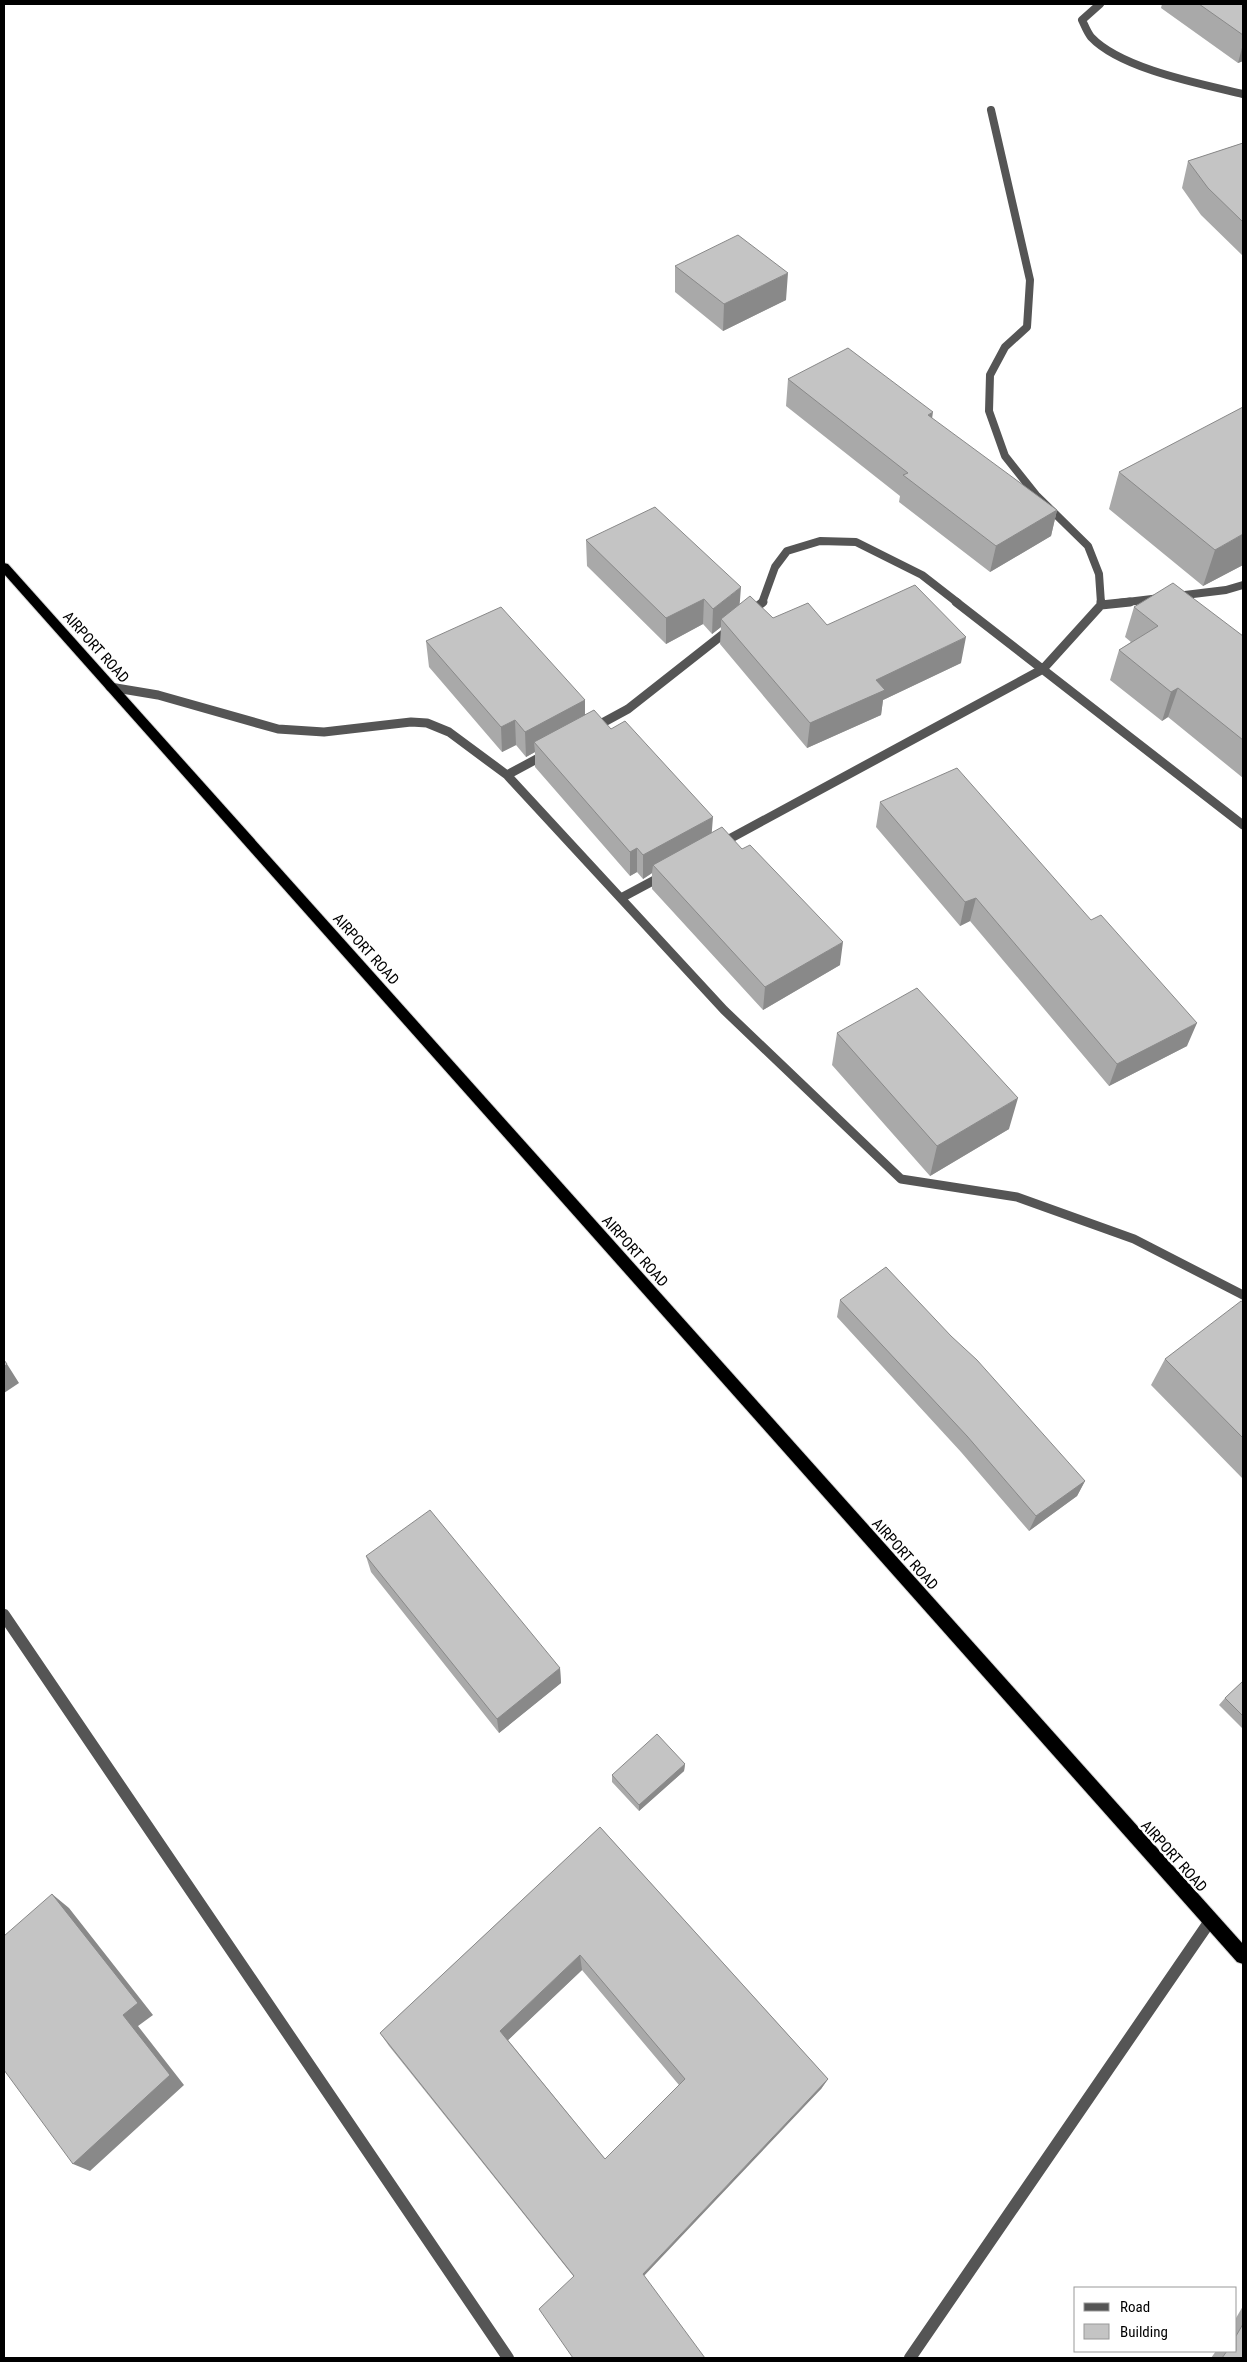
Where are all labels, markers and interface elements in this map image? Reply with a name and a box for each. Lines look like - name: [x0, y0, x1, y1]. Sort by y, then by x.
- street label: AIRPORT ROAD: [59, 608, 133, 686]
- street label: AIRPORT ROAD: [329, 910, 403, 988]
- street label: AIRPORT ROAD: [598, 1212, 672, 1290]
- street label: AIRPORT ROAD: [868, 1515, 942, 1593]
- street label: AIRPORT ROAD: [1137, 1817, 1211, 1895]
- legend: [1074, 2287, 1237, 2352]
- text: Road: [1120, 2298, 1150, 2316]
- text: Building: [1120, 2323, 1168, 2341]

